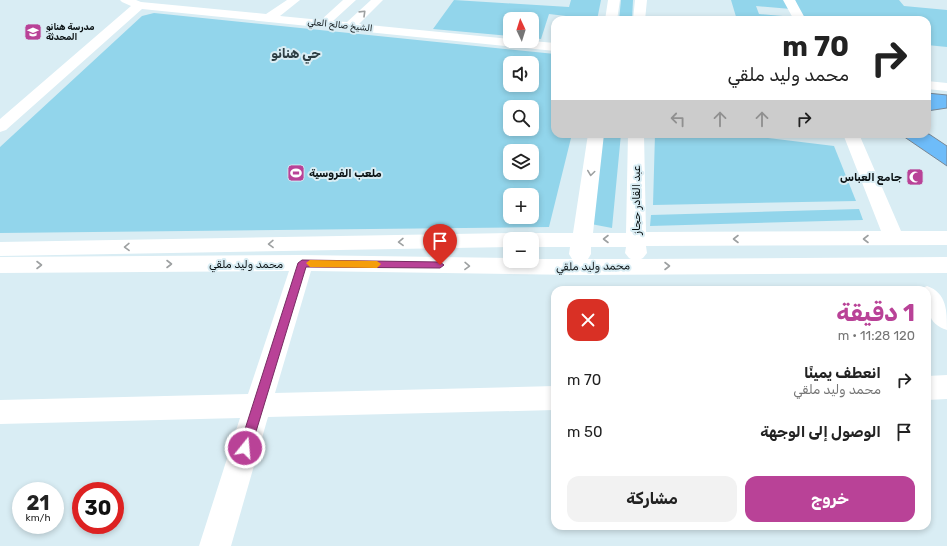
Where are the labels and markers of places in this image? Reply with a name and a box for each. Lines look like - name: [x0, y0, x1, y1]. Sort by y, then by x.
- school or university icon: مدرسة هنانو المحدثة: [23, 22, 43, 42]
- place label: مدرسة هنانو المحدثة: [46, 22, 94, 42]
- sports icon: ملعب الفروسية: [286, 163, 306, 183]
- place label: ملعب الفروسية: [309, 167, 382, 180]
- mosque icon: جامع العباس: [905, 167, 925, 187]
- place label: جامع العباس: [840, 171, 902, 185]
- pin: [423, 224, 457, 265]

